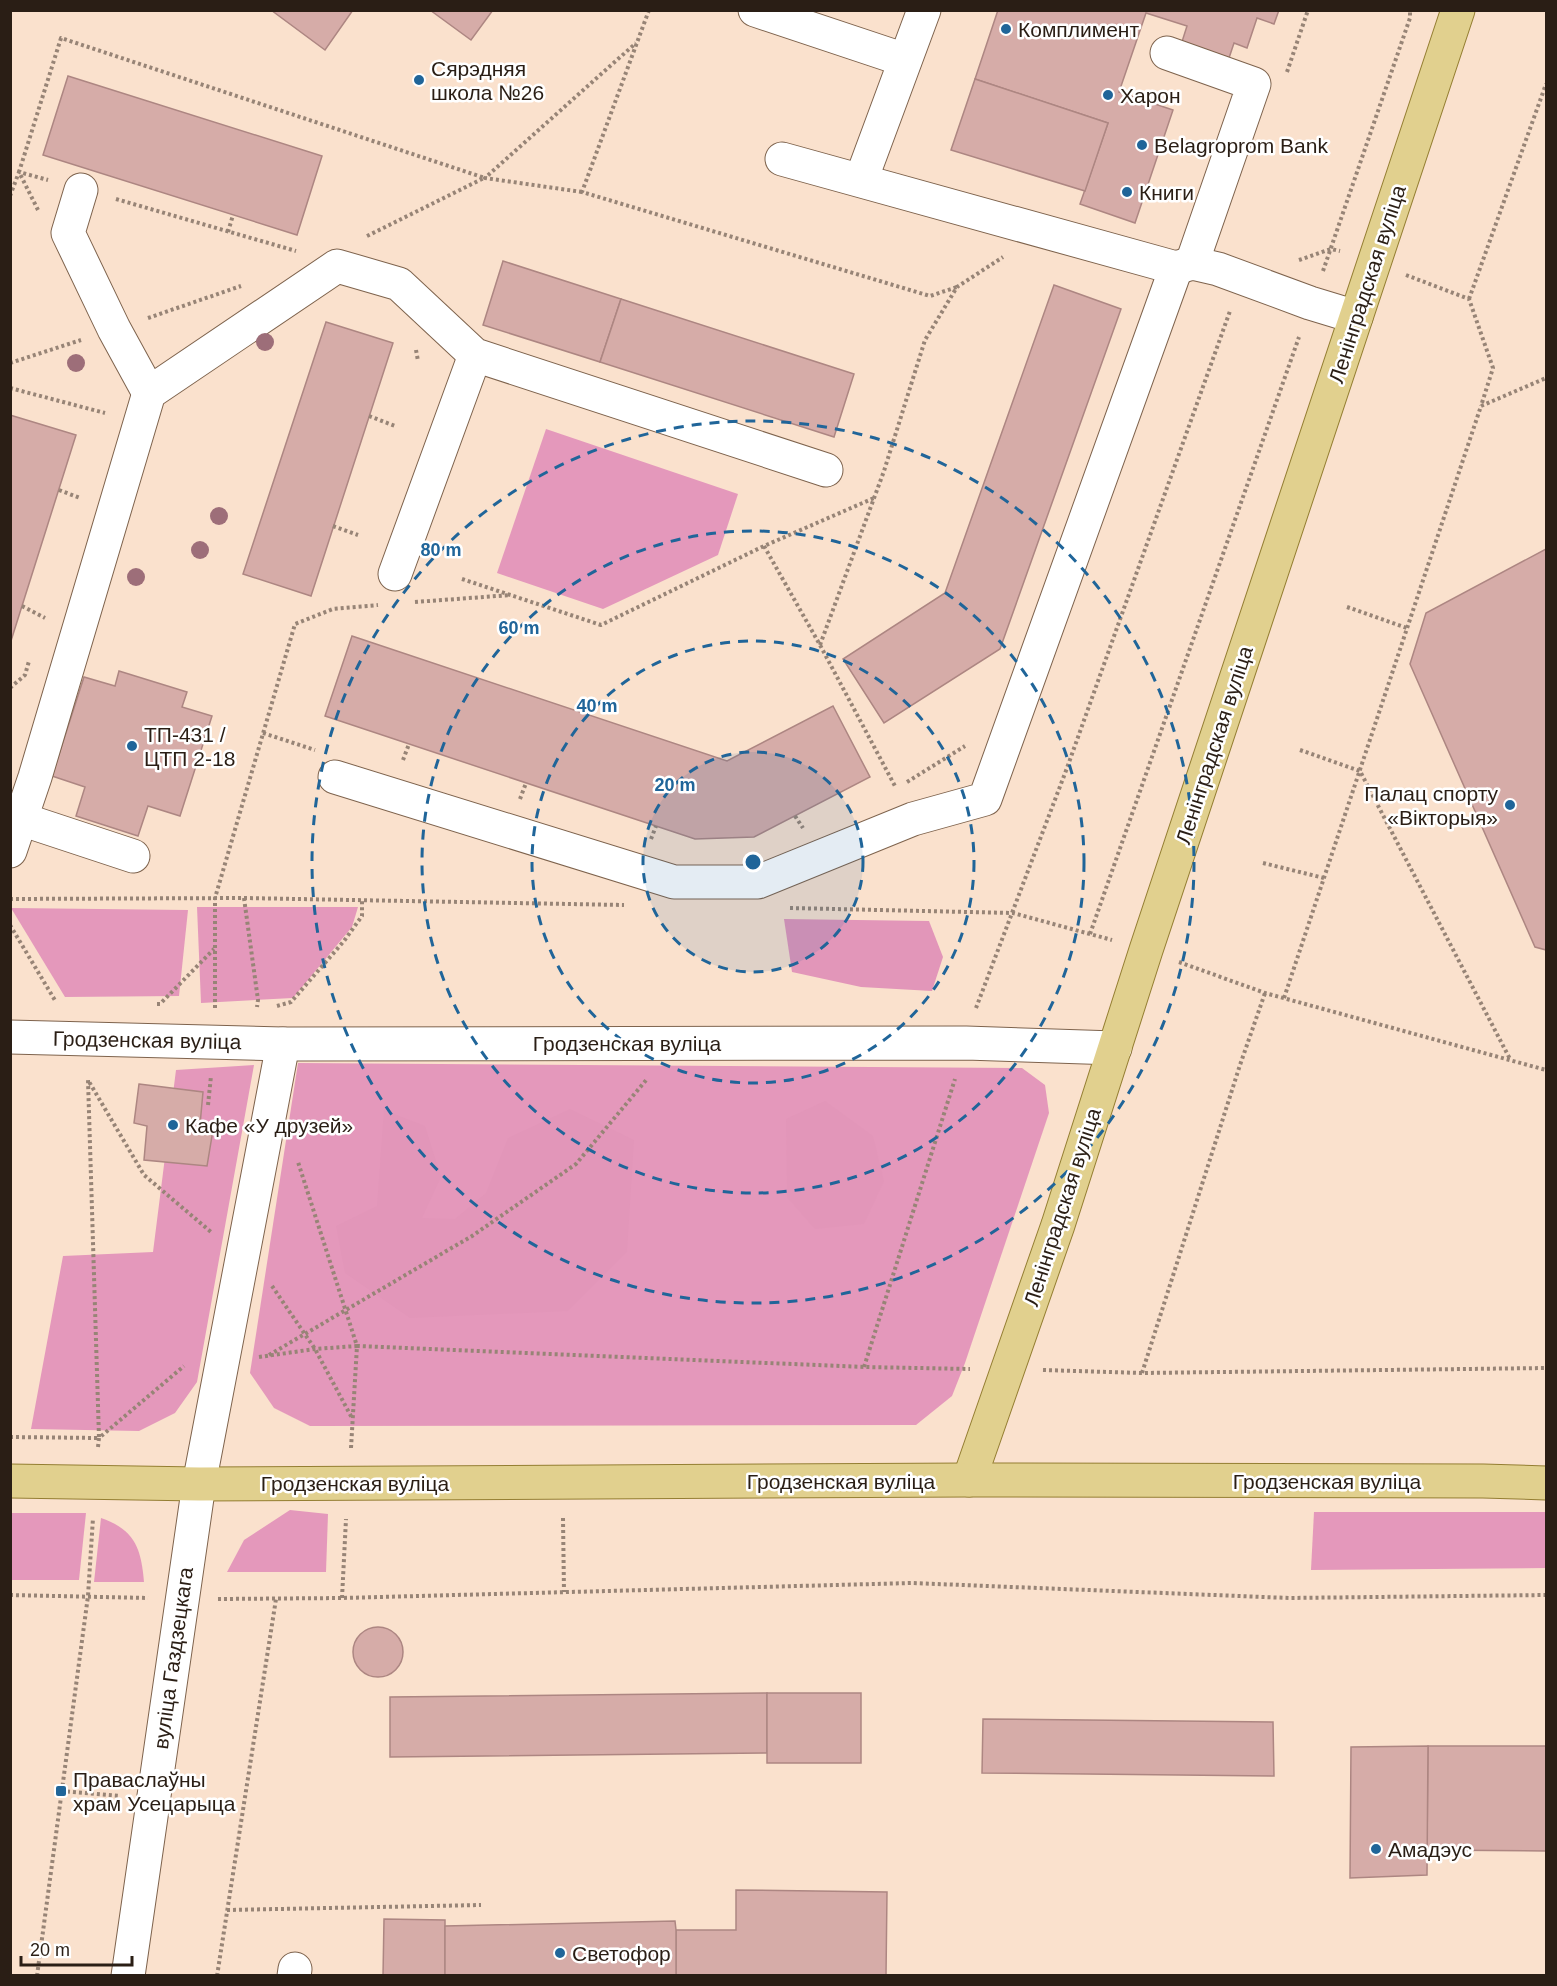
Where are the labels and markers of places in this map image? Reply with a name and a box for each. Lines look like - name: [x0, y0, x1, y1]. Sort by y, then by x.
- place label: Комплимент: [1018, 18, 1139, 41]
- marker: Комплимент: [999, 22, 1013, 36]
- place label: Сярэдняя школа №26: [431, 57, 544, 104]
- marker: Сярэдняя школа №26: [412, 73, 426, 87]
- place label: Харон: [1120, 84, 1181, 107]
- marker: Харон: [1101, 88, 1115, 102]
- place label: Belagroprom Bank: [1154, 134, 1328, 157]
- marker: Belagroprom Bank: [1135, 138, 1149, 152]
- place label: Книги: [1139, 181, 1194, 204]
- marker: Книги: [1120, 185, 1134, 199]
- place label: ТП-431 / ЦТП 2-18: [144, 723, 235, 770]
- marker: ТП-431 / ЦТП 2-18: [125, 739, 139, 753]
- place label: Палац спорту «Вікторыя»: [1364, 782, 1498, 829]
- marker: Палац спорту «Вікторыя»: [1503, 798, 1517, 812]
- centre of rings: [743, 852, 763, 872]
- place label: Кафе «У друзей»: [185, 1114, 353, 1137]
- marker: Кафе «У друзей»: [166, 1118, 180, 1132]
- place label: Праваслаўны храм Усецарыца: [73, 1768, 236, 1815]
- marker: Праваслаўны храм Усецарыца: [54, 1784, 68, 1798]
- place label: Амадэус: [1388, 1838, 1472, 1861]
- marker: Амадэус: [1369, 1842, 1383, 1856]
- place label: Светофор: [572, 1942, 671, 1965]
- marker: Светофор: [553, 1946, 567, 1960]

